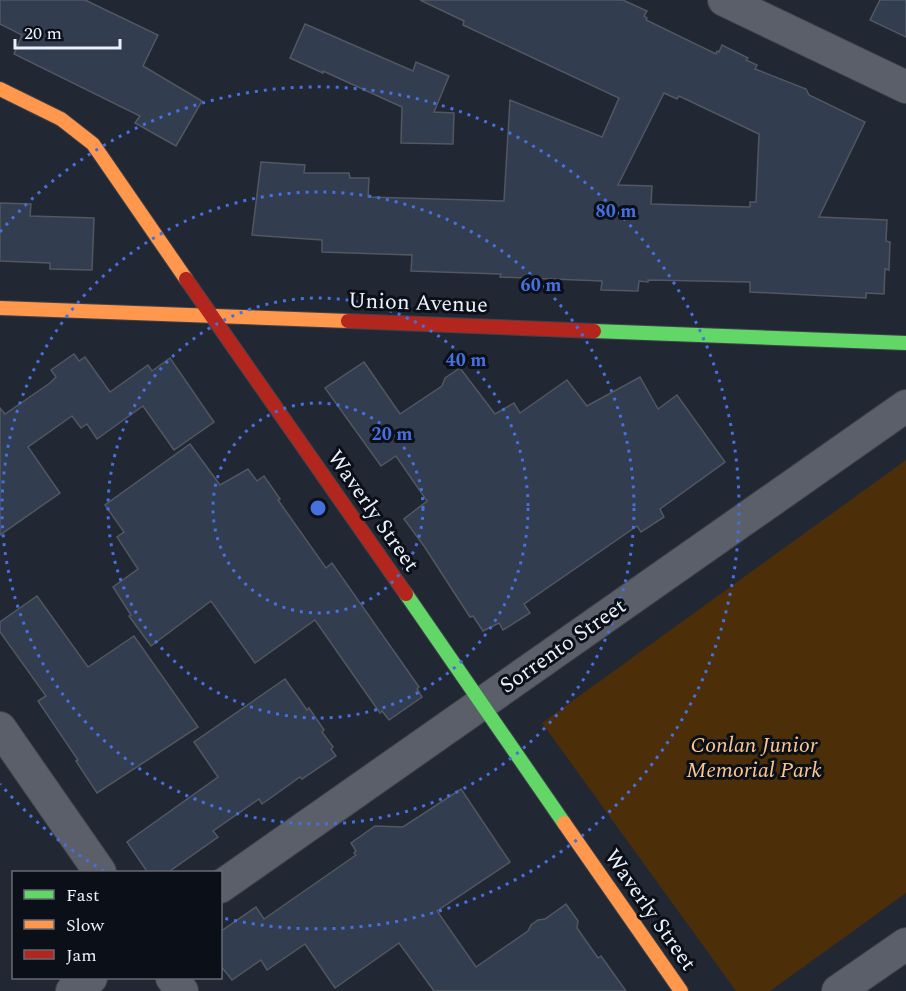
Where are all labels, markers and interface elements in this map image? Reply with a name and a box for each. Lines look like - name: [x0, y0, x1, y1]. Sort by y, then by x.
- scale bar: [15, 12, 120, 50]
- text: 20 m: [24, 20, 62, 47]
- text: 80 m: [596, 198, 636, 225]
- text: 60 m: [521, 272, 561, 299]
- street label: Union Avenue: [348, 284, 488, 322]
- text: 40 m: [446, 347, 486, 374]
- text: 20 m: [372, 421, 412, 448]
- street label: Waverly Street: [319, 443, 427, 579]
- centre of rings: [308, 498, 328, 518]
- street label: Sorrento Street: [493, 590, 633, 702]
- park label: Conlan Junior Memorial Park: [686, 729, 822, 787]
- street label: Waverly Street: [596, 842, 704, 978]
- legend: [12, 871, 222, 979]
- text: Fast: [66, 882, 99, 909]
- text: Slow: [66, 912, 105, 939]
- text: Jam: [66, 942, 97, 969]

